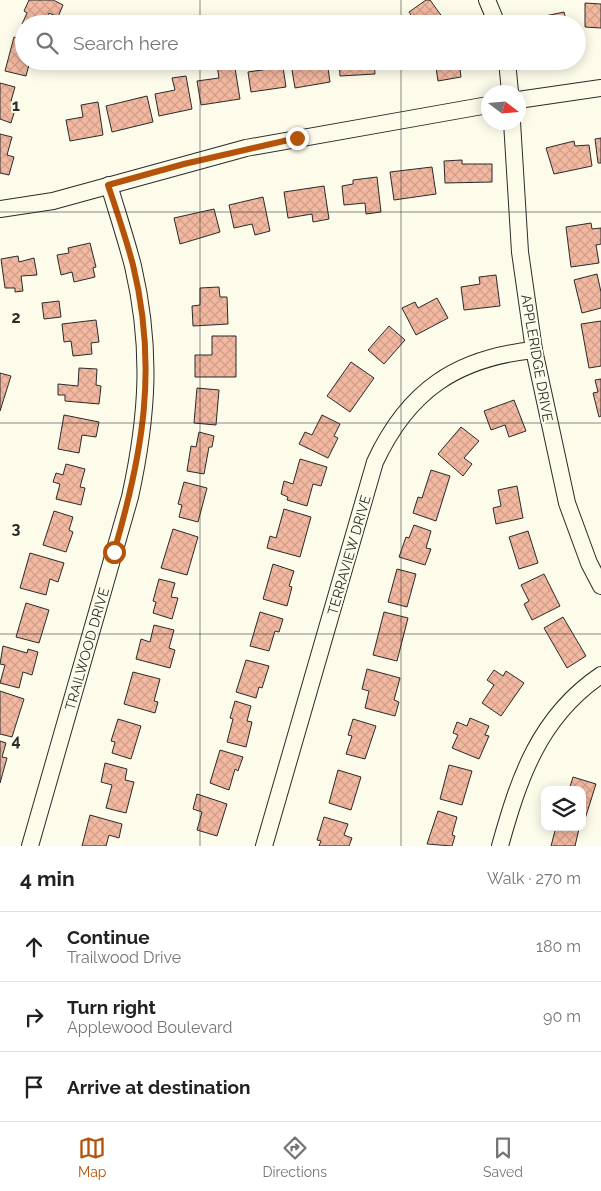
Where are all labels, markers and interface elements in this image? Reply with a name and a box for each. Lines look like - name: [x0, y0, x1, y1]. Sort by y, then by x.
- search box: [15, 15, 586, 70]
- icon: search: [33, 29, 61, 57]
- text: Search here: [73, 32, 179, 54]
- north arrow: [481, 85, 526, 130]
- text: 1: [12, 96, 20, 115]
- route end: [286, 127, 309, 150]
- street label: APPLERIDGE DRIVE: [518, 293, 556, 423]
- text: 2: [11, 308, 21, 327]
- street label: TERRAVIEW DRIVE: [324, 493, 374, 617]
- text: 3: [12, 519, 21, 538]
- route start: [103, 541, 126, 564]
- street label: TRAILWOOD DRIVE: [62, 586, 112, 712]
- text: 4: [11, 731, 21, 750]
- map controls: [541, 786, 586, 831]
- button: layers: [541, 786, 586, 831]
- text: 4 min: [20, 866, 75, 891]
- text: Walk · 270 m: [487, 869, 581, 888]
- text: Continue: [67, 926, 150, 948]
- icon: ahead: [20, 933, 48, 961]
- text: 180 m: [536, 937, 581, 956]
- text: Trailwood Drive: [67, 948, 181, 967]
- text: Turn right: [67, 996, 156, 1018]
- icon: right: [20, 1003, 48, 1031]
- text: 90 m: [543, 1007, 581, 1026]
- text: Applewood Boulevard: [67, 1018, 232, 1037]
- icon: arrive: [20, 1073, 48, 1101]
- text: Arrive at destination: [67, 1076, 251, 1098]
- tab: Map: [78, 1134, 106, 1180]
- tab: Directions: [262, 1134, 327, 1180]
- tab: Saved: [483, 1134, 523, 1180]

